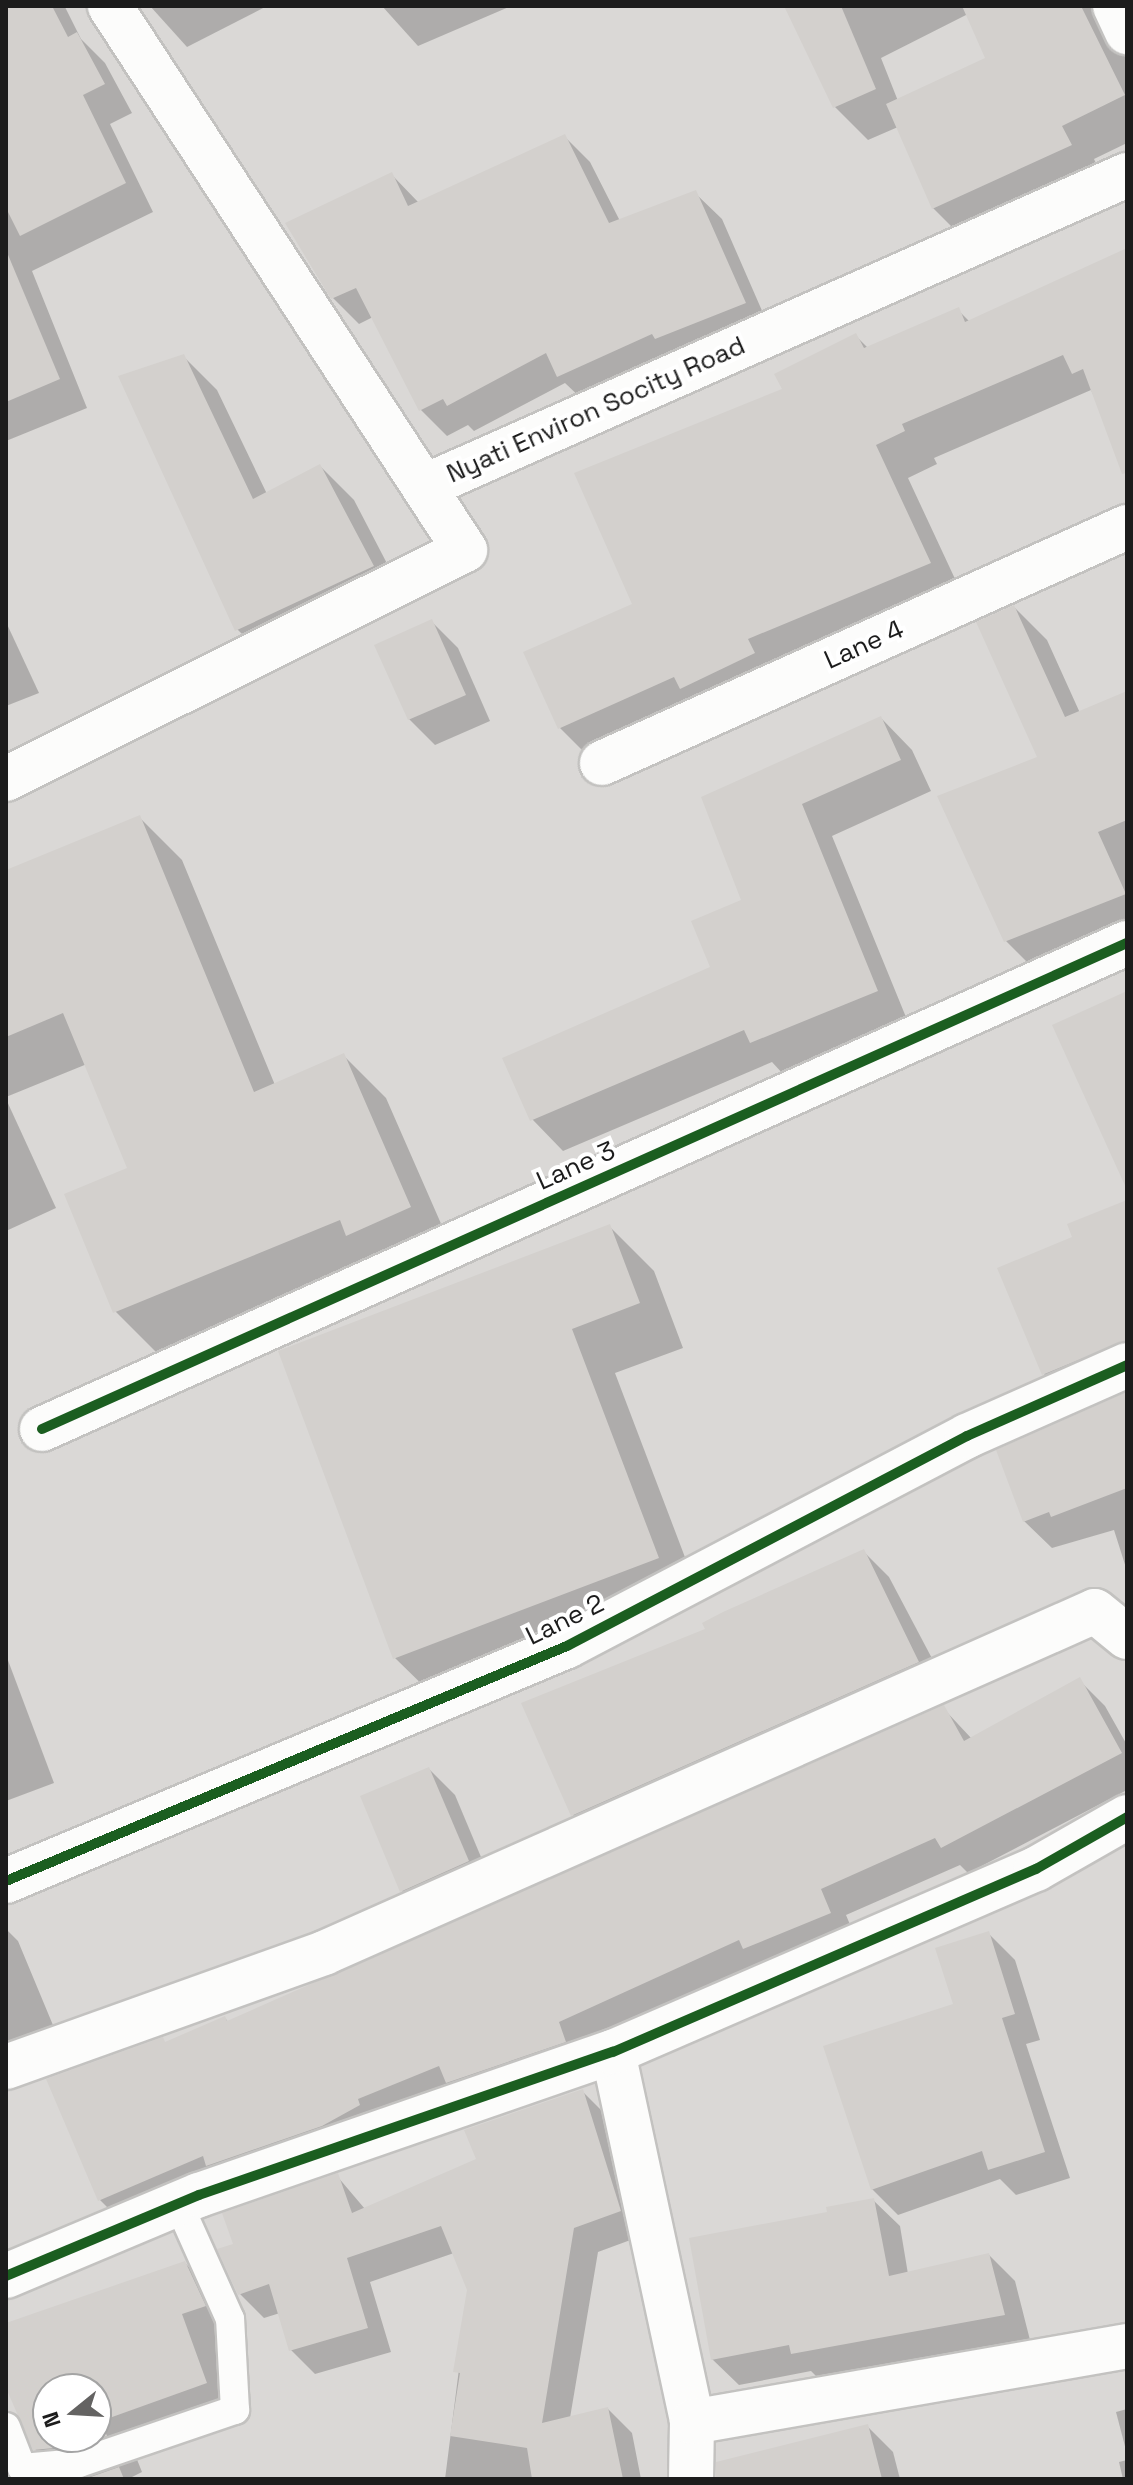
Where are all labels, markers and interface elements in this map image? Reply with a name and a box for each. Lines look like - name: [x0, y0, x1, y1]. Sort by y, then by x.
- street label: Nyati Environ Socity Road: [442, 330, 750, 490]
- street label: Lane 4: [820, 614, 908, 676]
- street label: Lane 3: [532, 1135, 620, 1197]
- street label: Lane 2: [521, 1588, 609, 1652]
- north arrow: [32, 2373, 112, 2453]
- text: N: [35, 2408, 67, 2431]

